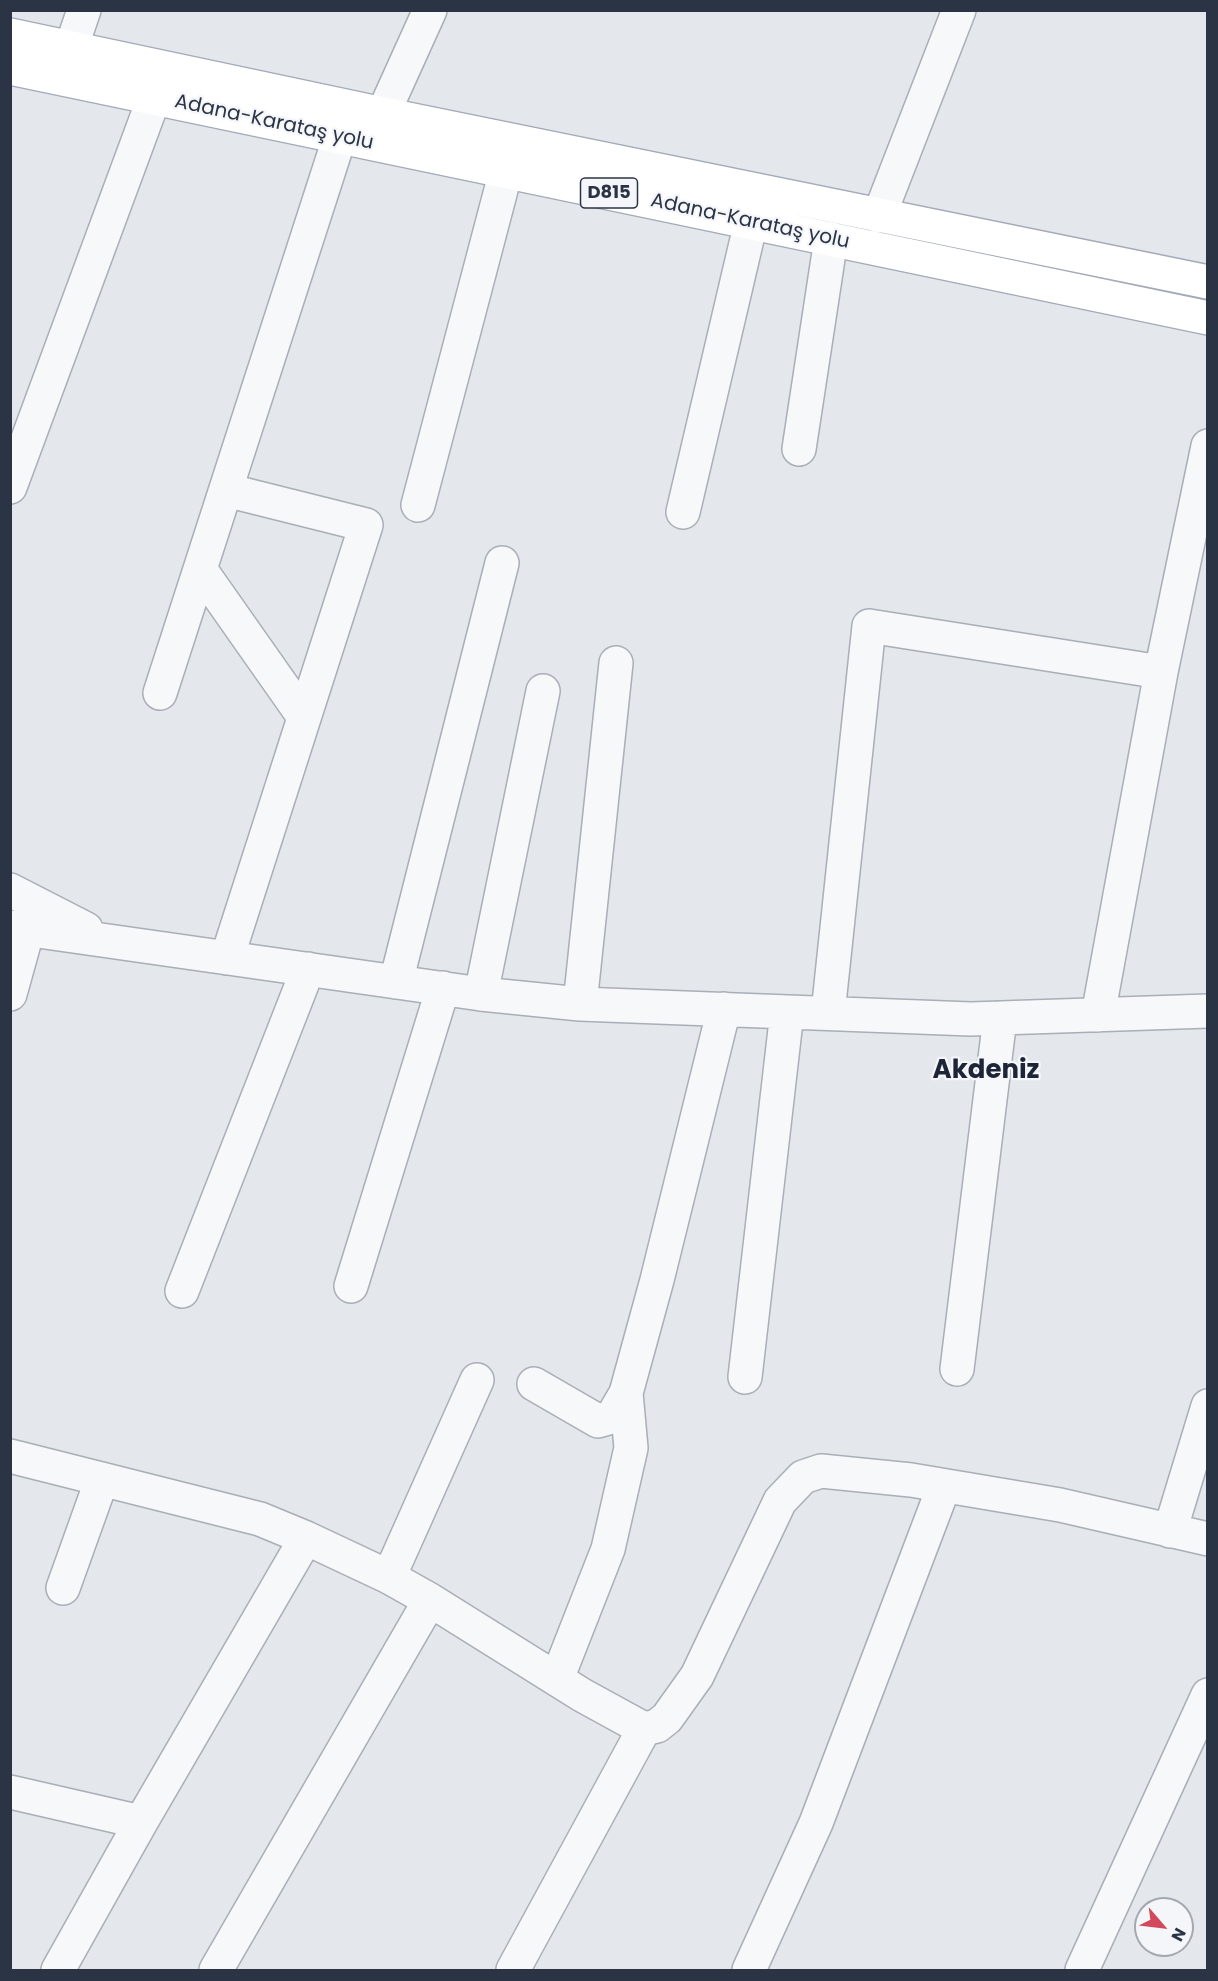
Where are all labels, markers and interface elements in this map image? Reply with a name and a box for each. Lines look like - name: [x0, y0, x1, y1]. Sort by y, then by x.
- street label: Adana-Karataş yolu: [172, 90, 376, 156]
- road number: D815: [580, 178, 638, 208]
- street label: Adana-Karataş yolu: [648, 189, 852, 255]
- district label: Akdeniz: [933, 1055, 1039, 1087]
- north arrow: [1134, 1897, 1194, 1957]
- text: N: [1166, 1924, 1192, 1945]

